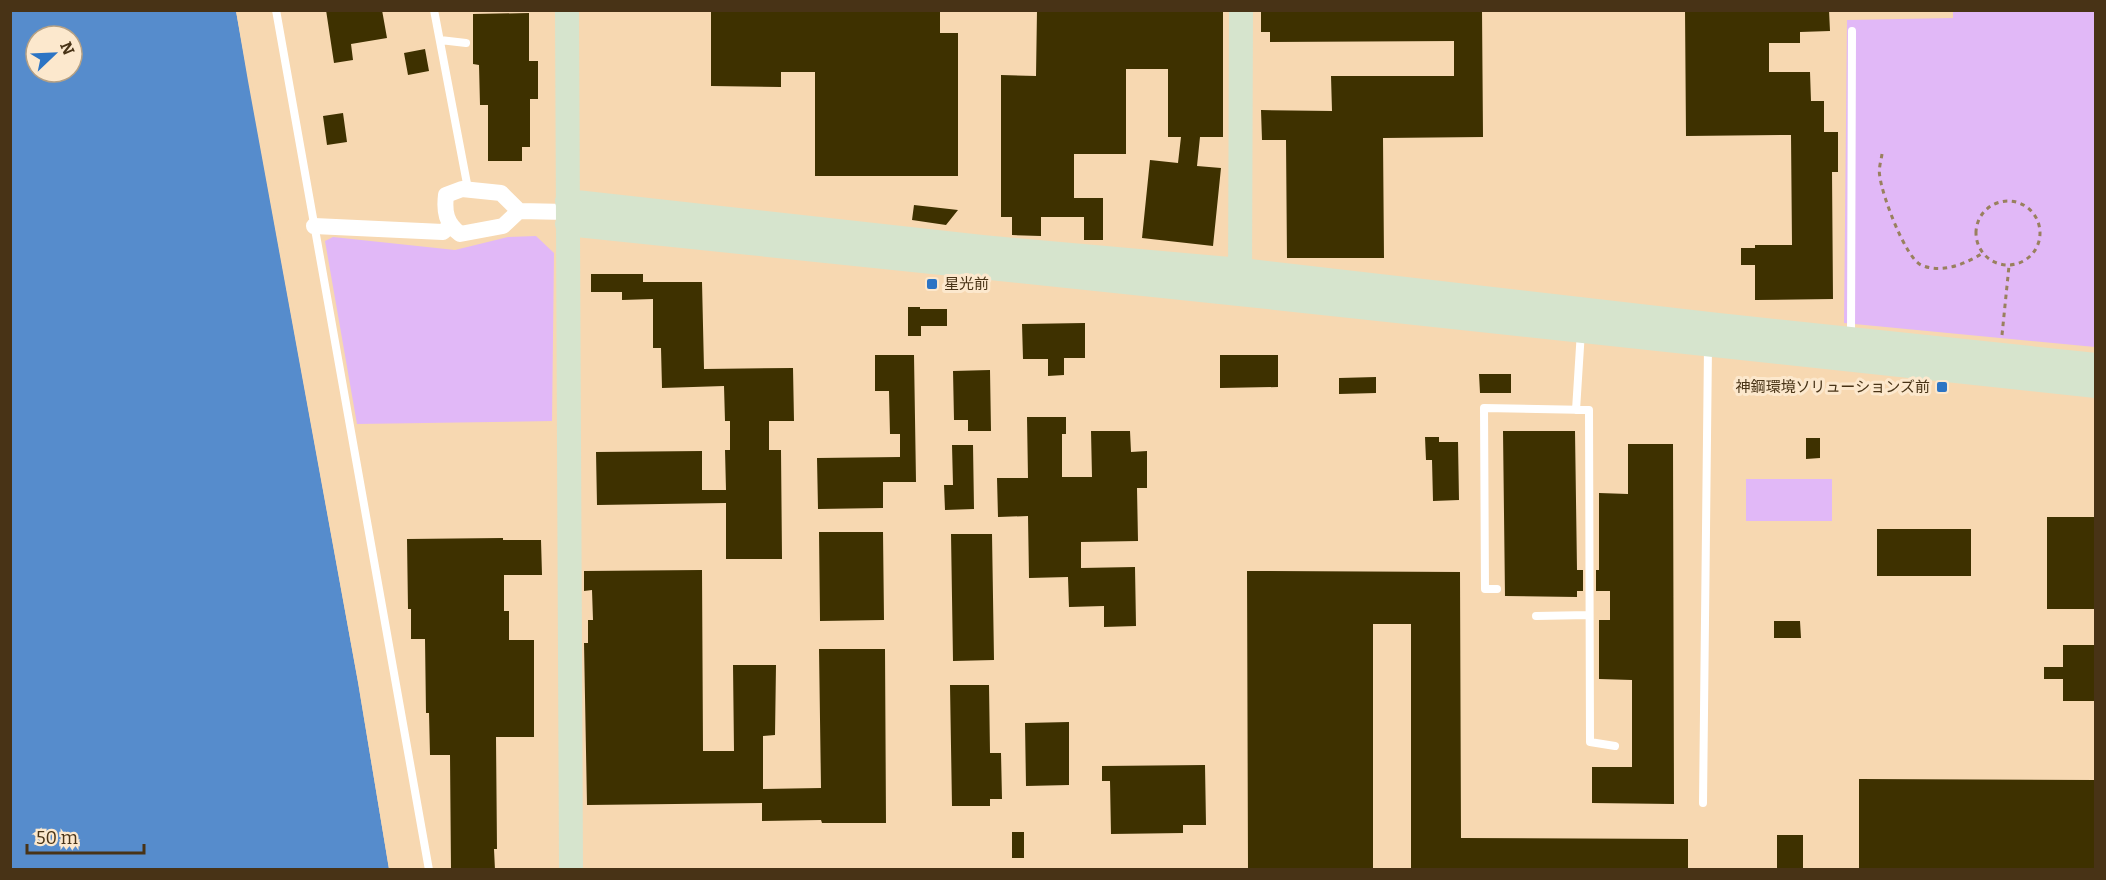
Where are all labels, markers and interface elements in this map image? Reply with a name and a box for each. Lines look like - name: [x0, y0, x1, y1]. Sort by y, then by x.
- north arrow: [24, 24, 84, 84]
- text: N: [56, 39, 79, 58]
- place label: 星光前: [944, 275, 989, 293]
- marker: 星光前: [925, 277, 939, 291]
- place label: 神鋼環境ソリューションズ前: [1736, 378, 1930, 396]
- marker: 神鋼環境ソリューションズ前: [1935, 380, 1949, 394]
- scale bar: [27, 817, 144, 855]
- text: 50 m: [36, 827, 78, 849]

